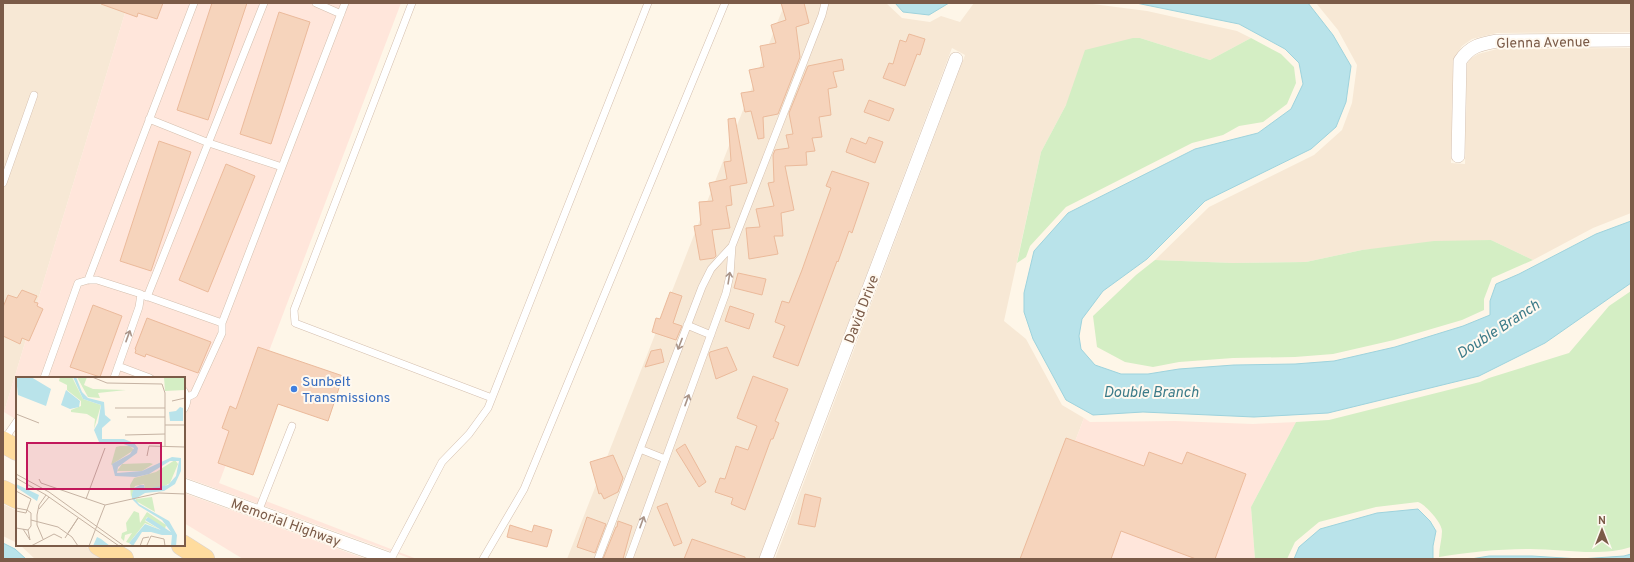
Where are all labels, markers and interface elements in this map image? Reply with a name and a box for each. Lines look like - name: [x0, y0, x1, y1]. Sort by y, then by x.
- street label: Glenna Avenue: [1496, 34, 1590, 53]
- one-way arrow: [725, 271, 733, 284]
- street label: David Drive: [842, 273, 883, 346]
- water label: Double Branch: [1454, 296, 1544, 364]
- one-way arrow: [125, 331, 133, 343]
- one-way arrow: [676, 337, 684, 349]
- place label: Sunbelt Transmissions: [302, 374, 390, 407]
- inset map: [16, 377, 185, 546]
- marker: Sunbelt Transmissions: [289, 384, 299, 394]
- water label: Double Branch: [1103, 384, 1199, 403]
- one-way arrow: [683, 395, 691, 407]
- street label: Memorial Highway: [228, 496, 343, 551]
- north arrow: [1582, 510, 1622, 550]
- text: N: [1598, 514, 1606, 528]
- one-way arrow: [639, 517, 647, 529]

